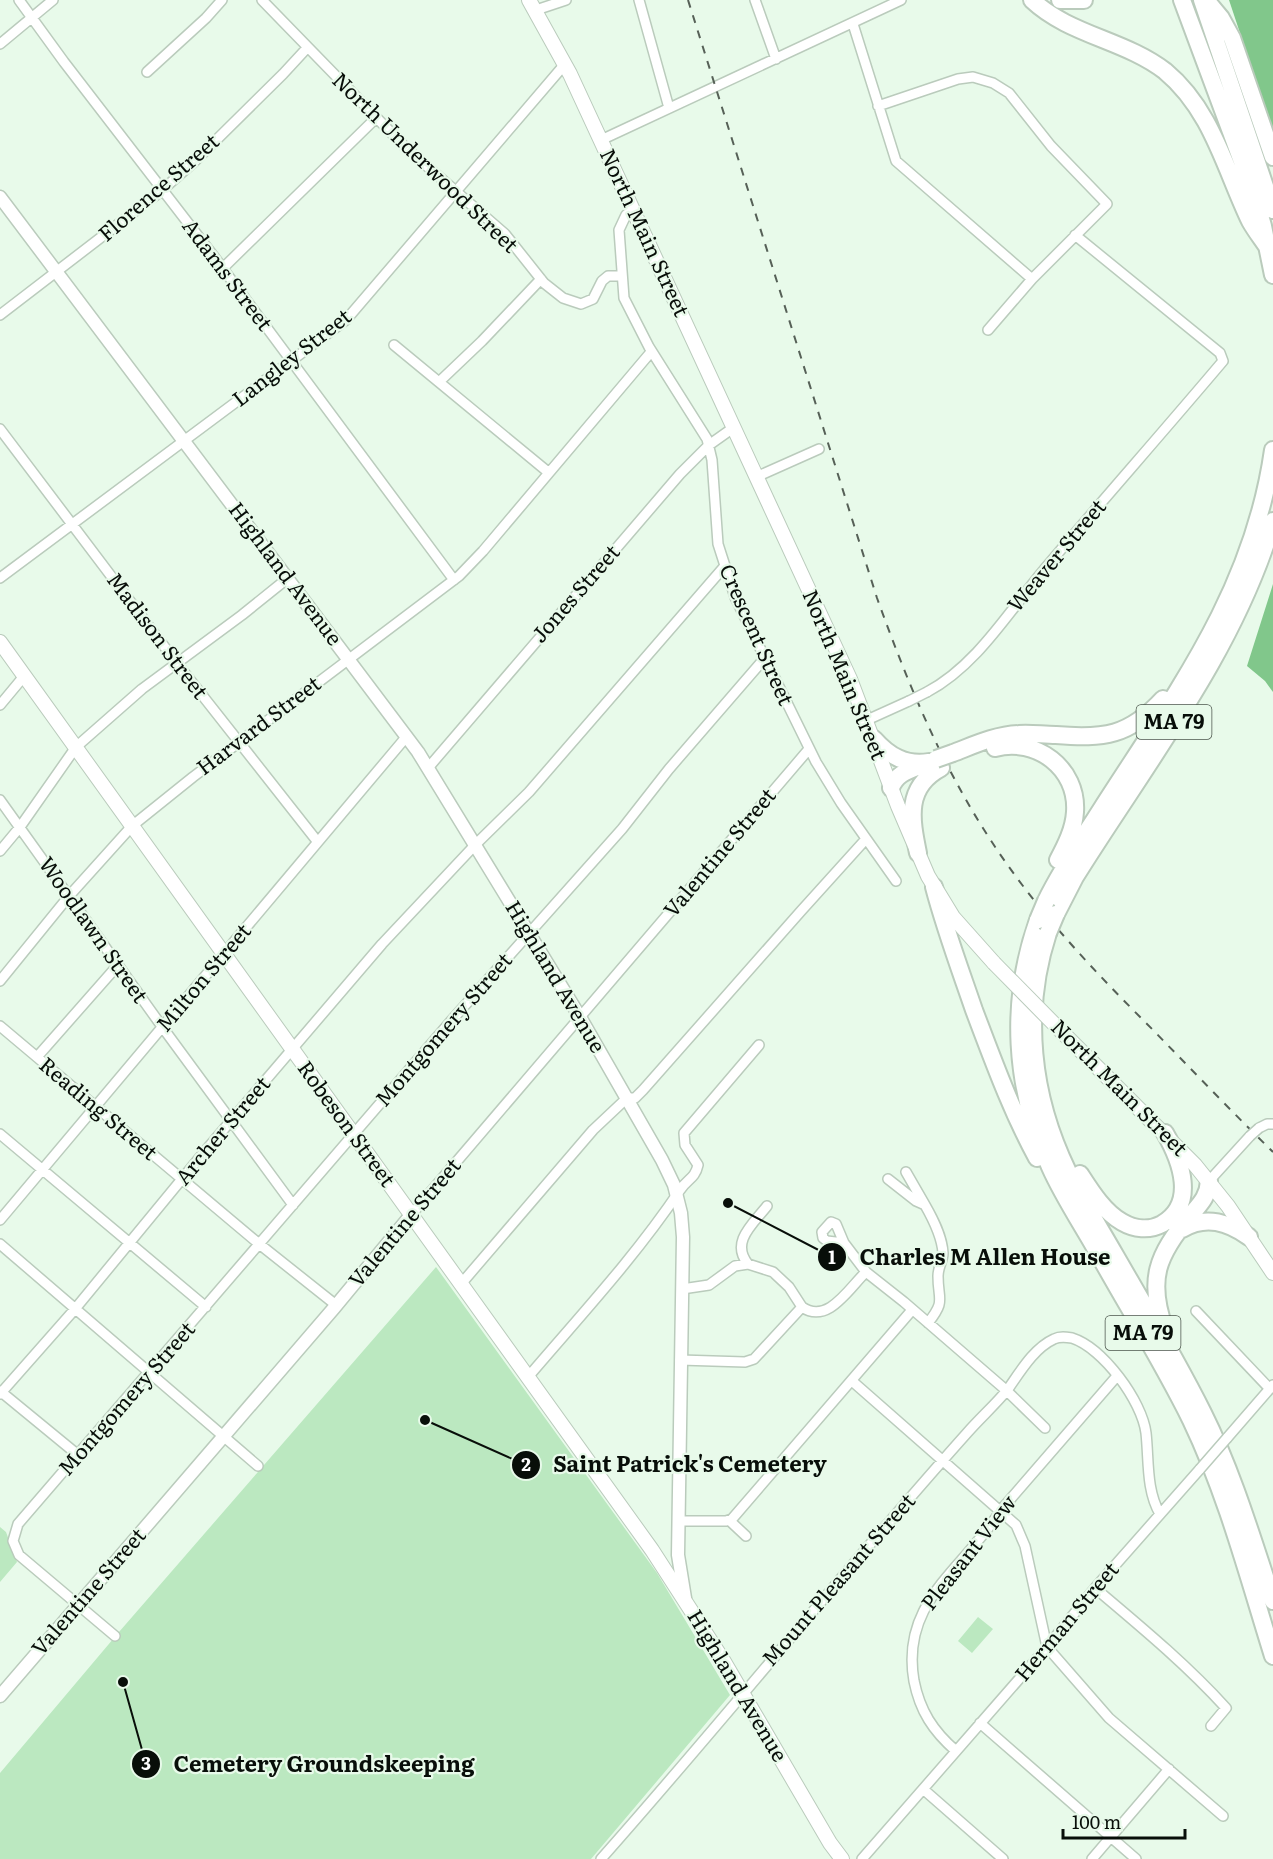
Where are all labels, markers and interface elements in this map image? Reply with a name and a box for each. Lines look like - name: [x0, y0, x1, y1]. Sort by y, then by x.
- street label: North Underwood Street: [327, 64, 527, 259]
- street label: Florence Street: [90, 124, 225, 247]
- street label: North Main Street: [594, 143, 699, 322]
- street label: Adams Street: [177, 211, 282, 336]
- street label: Langley Street: [224, 299, 357, 412]
- street label: Weaver Street: [998, 491, 1112, 618]
- street label: Highland Avenue: [223, 494, 351, 651]
- street label: Jones Street: [523, 536, 626, 648]
- street label: Crescent Street: [713, 558, 803, 710]
- street label: Madison Street: [101, 565, 217, 705]
- street label: North Main Street: [796, 584, 896, 764]
- street label: Harvard Street: [189, 667, 327, 781]
- road number: MA 79: [1136, 705, 1212, 739]
- street label: Valentine Street: [655, 780, 782, 923]
- street label: Woodlawn Street: [33, 849, 157, 1008]
- street label: Highland Avenue: [499, 894, 615, 1058]
- street label: Milton Street: [147, 915, 257, 1037]
- street label: Montgomery Street: [366, 944, 518, 1112]
- street label: North Main Street: [1045, 1011, 1197, 1162]
- street label: Reading Street: [34, 1048, 166, 1166]
- street label: Robeson Street: [292, 1053, 405, 1192]
- street label: Archer Street: [166, 1068, 276, 1191]
- street label: Valentine Street: [340, 1150, 467, 1293]
- callout: Charles M Allen House: [817, 1237, 1122, 1277]
- text: Charles M Allen House: [860, 1239, 1110, 1272]
- text: 1: [828, 1243, 836, 1270]
- street label: Montgomery Street: [49, 1313, 201, 1481]
- road number: MA 79: [1106, 1316, 1180, 1350]
- callout: Saint Patrick's Cemetery: [511, 1445, 839, 1485]
- text: Saint Patrick's Cemetery: [553, 1446, 827, 1479]
- text: 2: [521, 1450, 531, 1477]
- street label: Mount Pleasant Street: [753, 1485, 921, 1672]
- street label: Pleasant View: [912, 1487, 1022, 1616]
- street label: Valentine Street: [23, 1519, 152, 1661]
- street label: Herman Street: [1006, 1553, 1125, 1687]
- street label: Highland Avenue: [681, 1603, 797, 1767]
- callout: Cemetery Groundskeeping: [131, 1744, 486, 1784]
- text: Cemetery Groundskeeping: [174, 1746, 475, 1779]
- text: 3: [141, 1749, 151, 1776]
- scale bar: [1063, 1802, 1184, 1840]
- text: 100 m: [1072, 1808, 1121, 1835]

